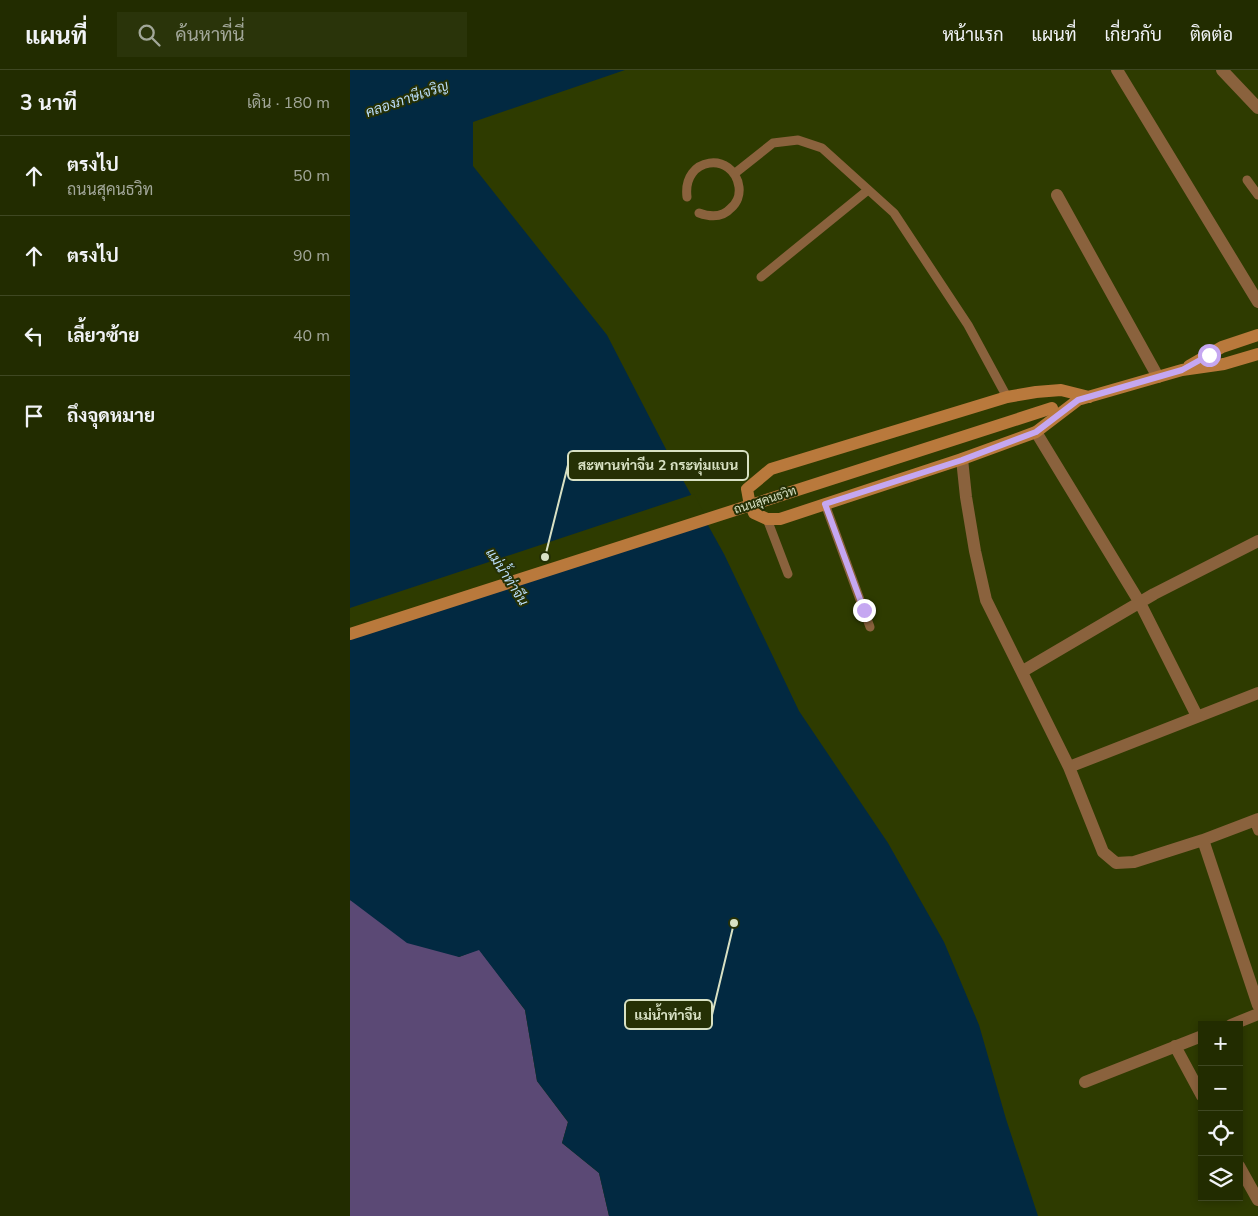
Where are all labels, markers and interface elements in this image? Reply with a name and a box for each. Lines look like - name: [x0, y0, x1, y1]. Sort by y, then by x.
- search box: [117, 12, 467, 57]
- text: แผนที่: [25, 20, 87, 52]
- icon: search: [135, 21, 163, 49]
- text: ค้นหาที่นี่: [175, 22, 245, 48]
- text: หน้าแรก: [942, 23, 1004, 47]
- text: แผนที่: [1032, 23, 1076, 47]
- text: เกี่ยวกับ: [1104, 23, 1162, 47]
- text: ติดต่อ: [1190, 23, 1233, 47]
- water label: คลองภาษีเจริญ: [363, 76, 451, 122]
- text: 3 นาที: [20, 89, 77, 117]
- text: เดิน · 180 m: [247, 92, 330, 114]
- text: ตรงไป: [67, 152, 119, 178]
- icon: ahead: [20, 162, 48, 190]
- text: 50 m: [293, 165, 330, 187]
- text: ถนนสุคนธวิท: [67, 179, 153, 201]
- icon: ahead: [20, 242, 48, 270]
- text: ตรงไป: [67, 243, 119, 269]
- text: 90 m: [293, 245, 330, 267]
- icon: left: [20, 322, 48, 350]
- text: เลี้ยวซ้าย: [67, 323, 139, 349]
- text: 40 m: [293, 325, 330, 347]
- route start: [1198, 344, 1221, 367]
- icon: arrive: [20, 402, 48, 430]
- text: ถึงจุดหมาย: [67, 403, 155, 429]
- callout: สะพานท่าจีน 2 กระทุ่มแบน: [568, 451, 748, 480]
- text: สะพานท่าจีน 2 กระทุ่มแบน: [578, 456, 738, 476]
- street label: ถนนสุคนธวิท: [732, 482, 799, 519]
- water label: แม่น้ำท่าจีน: [481, 543, 535, 610]
- route end: [853, 599, 876, 622]
- callout: แม่น้ำท่าจีน: [625, 1000, 712, 1029]
- text: แม่น้ำท่าจีน: [634, 1003, 702, 1025]
- map controls: [1198, 1021, 1243, 1201]
- button: +: [1198, 1021, 1243, 1066]
- button: −: [1198, 1066, 1243, 1111]
- button: locate: [1198, 1111, 1243, 1156]
- button: layers: [1198, 1156, 1243, 1201]

